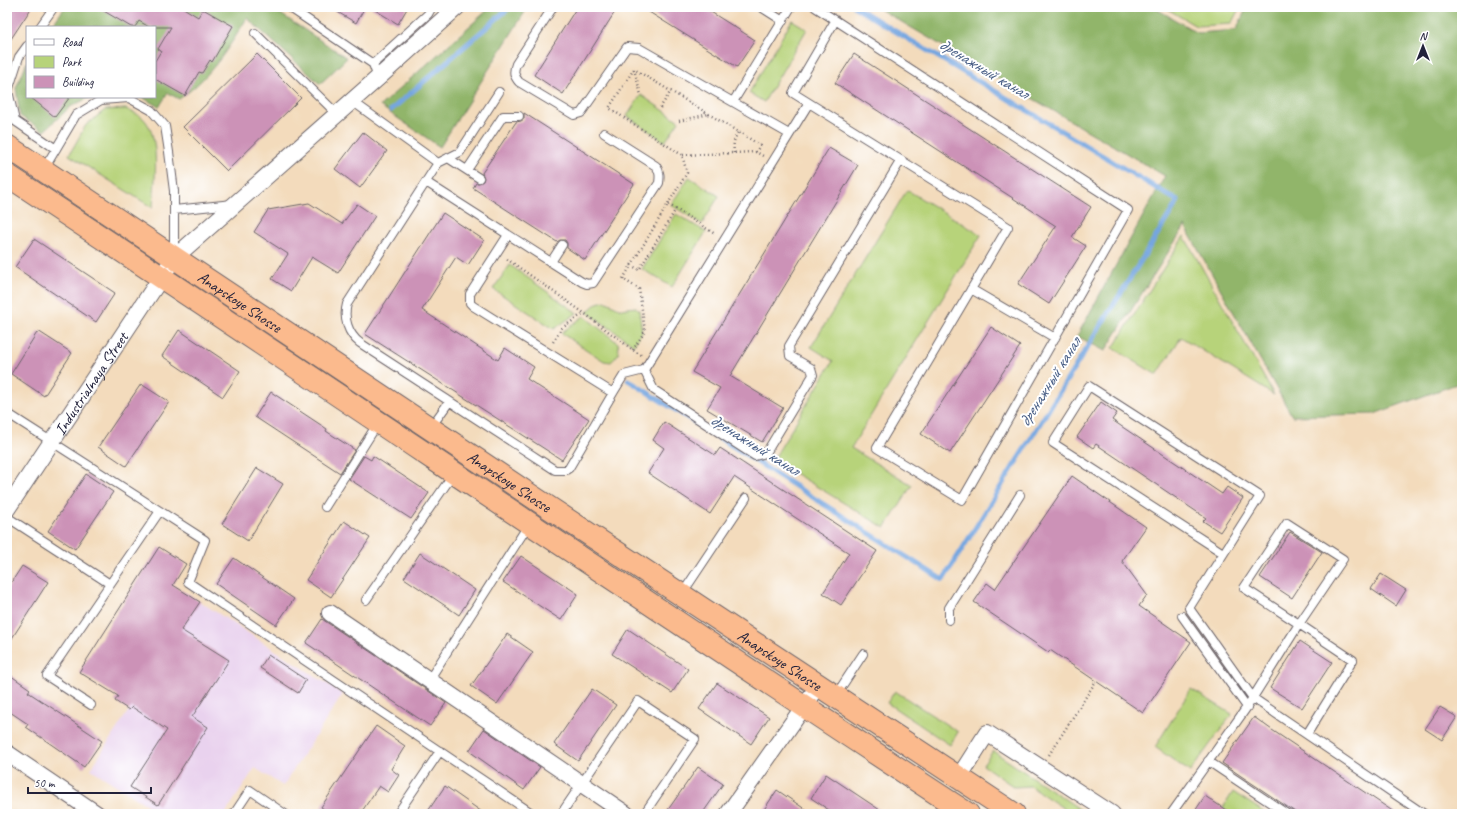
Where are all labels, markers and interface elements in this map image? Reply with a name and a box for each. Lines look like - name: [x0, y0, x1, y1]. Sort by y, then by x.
- legend: [26, 26, 156, 98]
- north arrow: [1403, 26, 1443, 66]
- text: N: [1420, 29, 1429, 43]
- water label: дренажный канал: [935, 33, 1034, 105]
- text: Road: [62, 34, 84, 50]
- text: Park: [62, 54, 83, 70]
- text: Building: [62, 74, 94, 90]
- street label: Anapskoye Shosse: [194, 267, 287, 338]
- street label: Industrialnaya Street: [50, 327, 134, 439]
- water label: дренажный канал: [1014, 332, 1086, 431]
- water label: дренажный канал: [706, 409, 805, 481]
- street label: Anapskoye Shosse: [463, 447, 556, 518]
- street label: Anapskoye Shosse: [733, 626, 827, 696]
- scale bar: [28, 769, 151, 795]
- text: 50 m: [34, 775, 56, 791]

